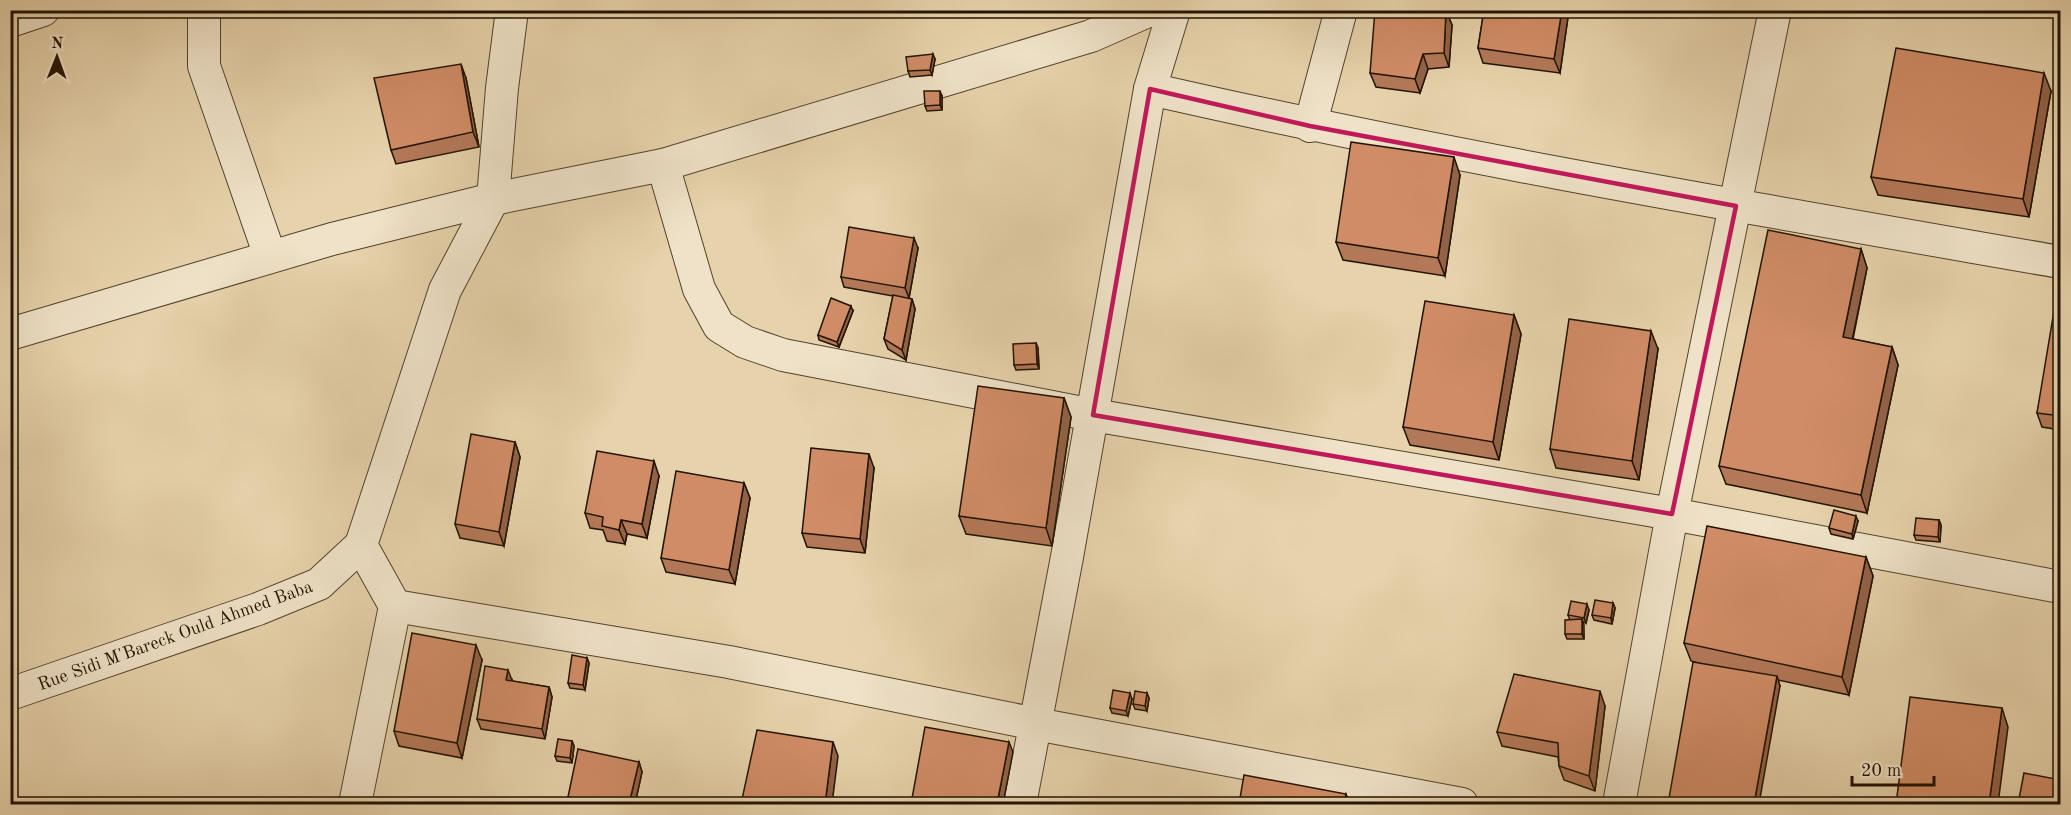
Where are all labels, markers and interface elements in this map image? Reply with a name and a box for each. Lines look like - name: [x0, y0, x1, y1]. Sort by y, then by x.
- north arrow: [27, 27, 87, 87]
- text: N: [51, 36, 64, 52]
- street label: Rue Sidi M'Bareck Ould Ahmed Baba: [35, 578, 315, 694]
- scale bar: [1852, 749, 1934, 787]
- text: 20 m: [1861, 762, 1901, 780]

